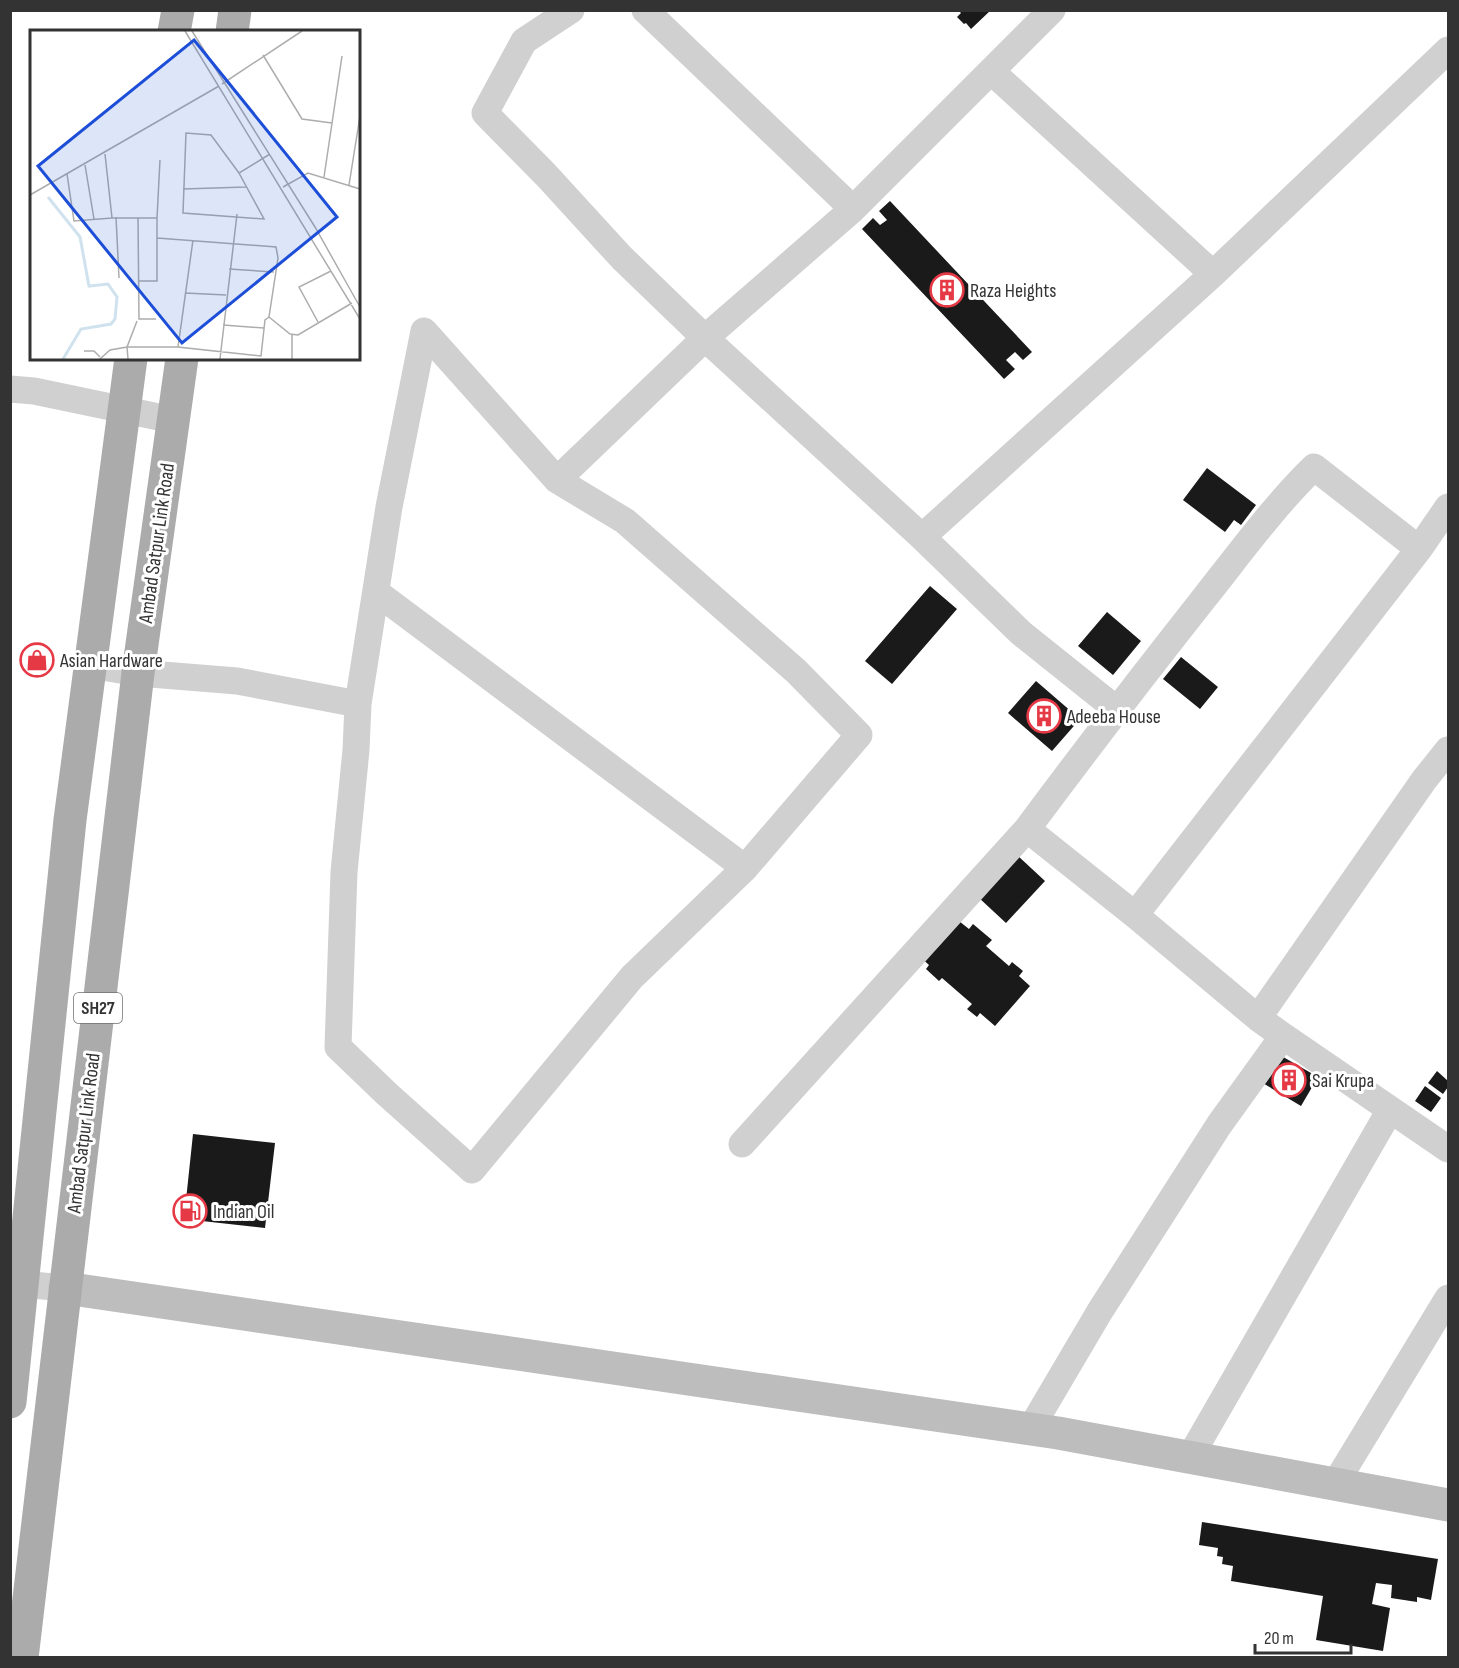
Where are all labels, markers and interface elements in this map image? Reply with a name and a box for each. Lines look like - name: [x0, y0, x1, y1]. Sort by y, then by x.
- inset map: [30, 30, 360, 360]
- building icon: Raza Heights: [929, 272, 965, 308]
- place label: Raza Heights: [970, 279, 1056, 303]
- street label: Ambad Satpur Link Road: [134, 462, 180, 626]
- shop icon: Asian Hardware: [19, 642, 55, 678]
- place label: Asian Hardware: [59, 649, 163, 673]
- building icon: Adeeba House: [1026, 698, 1062, 734]
- place label: Adeeba House: [1066, 705, 1161, 729]
- road number: SH27: [74, 993, 122, 1023]
- street label: Ambad Satpur Link Road: [62, 1052, 106, 1215]
- building icon: Sai Krupa: [1271, 1062, 1307, 1098]
- place label: Sai Krupa: [1312, 1069, 1374, 1093]
- fuel station icon: Indian Oil: [172, 1193, 208, 1229]
- place label: Indian Oil: [213, 1200, 274, 1224]
- scale bar: [1255, 1617, 1351, 1655]
- text: 20 m: [1264, 1628, 1294, 1649]

